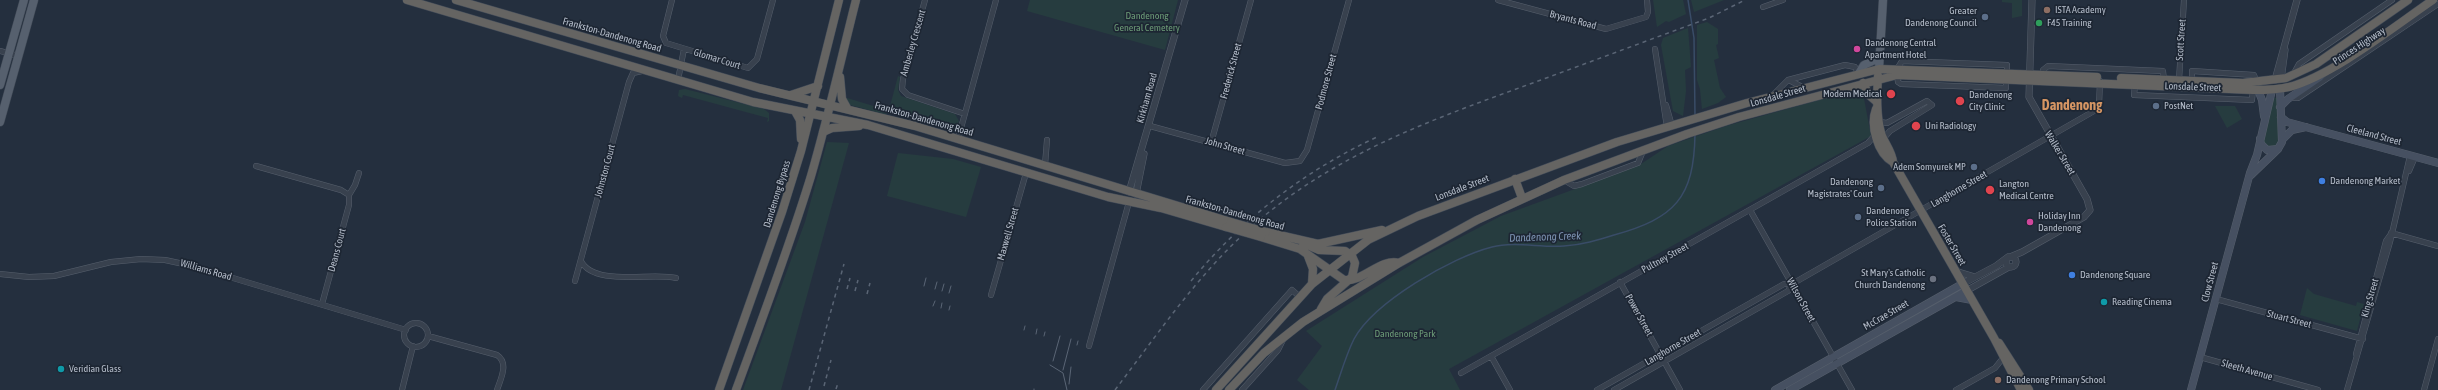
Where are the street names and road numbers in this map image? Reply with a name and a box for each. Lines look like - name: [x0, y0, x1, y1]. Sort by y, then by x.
- street label: Bryants Road: [1548, 8, 1598, 32]
- street label: Amberley Crescent: [898, 9, 928, 77]
- street label: Frankston-Dandenong Road: [561, 15, 663, 55]
- street label: Scott Street: [2174, 19, 2188, 61]
- street label: Princes Highway: [2331, 25, 2387, 67]
- street label: Frederick Street: [1218, 42, 1244, 100]
- street label: Glomar Court: [692, 46, 742, 72]
- street label: Podmore Street: [1313, 53, 1339, 111]
- street label: Kirkham Road: [1134, 71, 1160, 125]
- street label: Lonsdale Street: [2164, 80, 2222, 94]
- street label: Lonsdale Street: [1749, 82, 1807, 110]
- street label: Frankston-Dandenong Road: [873, 99, 975, 139]
- street label: Cleeland Street: [2345, 122, 2403, 148]
- street label: Walker Street: [2042, 129, 2078, 177]
- street label: John Street: [1204, 135, 1246, 157]
- street label: Johnston Court: [592, 143, 618, 199]
- street label: Dandenong Bypass: [761, 159, 793, 229]
- street label: Langhorne Street: [1929, 168, 1989, 210]
- street label: Lonsdale Street: [1433, 172, 1491, 204]
- street label: Frankston-Dandenong Road: [1184, 193, 1286, 233]
- street label: Maxwell Street: [995, 206, 1021, 262]
- street label: Foster Street: [1935, 222, 1969, 268]
- street label: Deans Court: [325, 227, 349, 273]
- street label: Pultney Street: [1639, 240, 1691, 276]
- street label: Williams Road: [179, 257, 233, 283]
- street label: Clow Street: [2199, 261, 2221, 303]
- street label: Wilson Street: [1784, 276, 1818, 324]
- street label: King Street: [2359, 277, 2381, 319]
- street label: Power Street: [1623, 292, 1655, 338]
- street label: McCrae Street: [1861, 297, 1911, 333]
- street label: Stuart Street: [2265, 307, 2313, 331]
- street label: Langhorne Street: [1643, 326, 1703, 368]
- street label: Sleeth Avenue: [2220, 357, 2274, 383]

